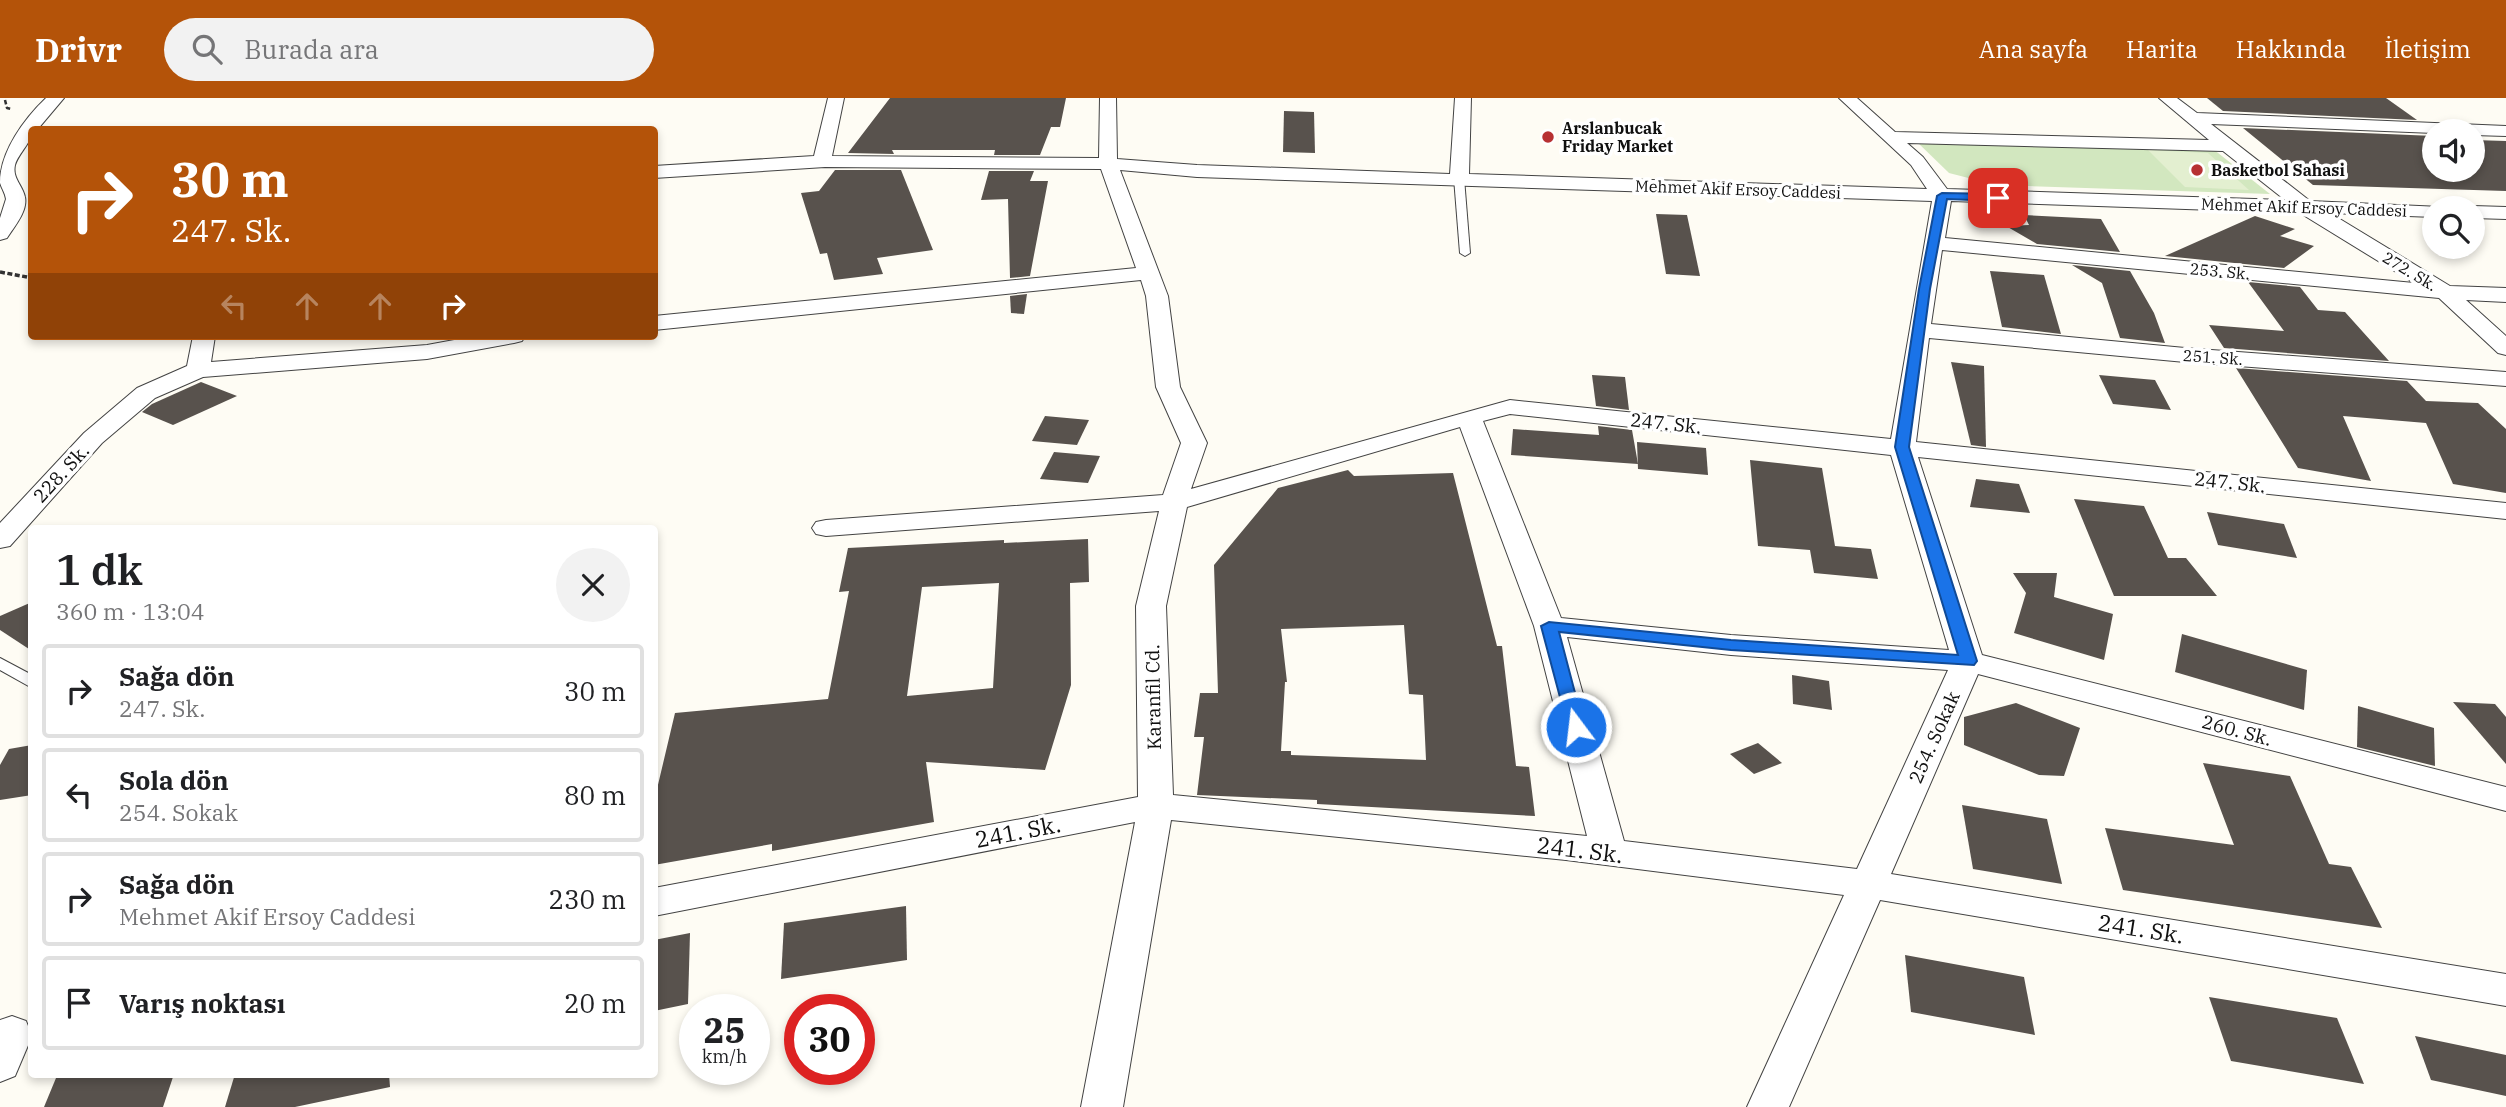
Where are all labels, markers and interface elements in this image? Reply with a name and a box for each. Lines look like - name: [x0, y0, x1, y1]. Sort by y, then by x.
- search box: [164, 18, 654, 81]
- text: Drivr: [35, 28, 122, 71]
- icon: search: [188, 30, 226, 68]
- text: Burada ara: [244, 32, 379, 66]
- text: Ana sayfa: [1979, 33, 2088, 65]
- text: Harita: [2126, 33, 2198, 65]
- text: Hakkında: [2236, 33, 2346, 65]
- text: İletişim: [2384, 33, 2471, 65]
- place label: Arslanbucak Friday Market: [1562, 118, 1673, 156]
- map controls: [2422, 119, 2485, 259]
- button: sound: [2422, 119, 2485, 182]
- marker: Arslanbucak Friday Market: [1540, 129, 1556, 145]
- text: 30 m: [171, 147, 289, 210]
- icon: right: [56, 154, 147, 245]
- place label: Basketbol Sahasi: [2211, 160, 2345, 180]
- marker: Basketbol Sahasi: [2189, 162, 2205, 178]
- pin: [1968, 168, 2028, 228]
- street label: Mehmet Akif Ersoy Caddesi: [1635, 175, 1841, 203]
- icon: arrive: [1979, 179, 2017, 217]
- street label: Mehmet Akif Ersoy Caddesi: [2201, 193, 2407, 221]
- button: search: [2422, 196, 2485, 259]
- text: 247. Sk.: [171, 209, 291, 251]
- street label: 272. Sk.: [2379, 247, 2441, 295]
- street label: 253. Sk.: [2189, 258, 2251, 284]
- icon: left: [215, 287, 253, 325]
- icon: ahead: [288, 287, 326, 325]
- icon: ahead: [361, 287, 399, 325]
- icon: right: [434, 287, 472, 325]
- street label: 251. Sk.: [2182, 345, 2244, 369]
- street label: 247. Sk.: [1629, 407, 1703, 439]
- street label: 228. Sk.: [28, 439, 94, 507]
- street label: 247. Sk.: [2193, 466, 2267, 498]
- text: 1 dk: [56, 542, 143, 597]
- button: close: [556, 548, 630, 622]
- text: 360 m · 13:04: [56, 596, 205, 626]
- street label: Karanfil Cd.: [1140, 644, 1166, 750]
- text: Sağa dön: [119, 659, 235, 693]
- icon: right: [60, 672, 98, 710]
- text: 30 m: [564, 674, 626, 708]
- street label: 254. Sokak: [1903, 687, 1965, 787]
- position arrow: [1539, 690, 1613, 764]
- text: 247. Sk.: [119, 693, 205, 723]
- street label: 260. Sk.: [2199, 709, 2275, 751]
- text: Sola dön: [119, 763, 229, 797]
- icon: left: [60, 776, 98, 814]
- text: 80 m: [564, 778, 626, 812]
- text: 254. Sokak: [119, 797, 238, 827]
- street label: 241. Sk.: [972, 808, 1063, 854]
- street label: 241. Sk.: [1535, 829, 1625, 869]
- text: Sağa dön: [119, 867, 235, 901]
- icon: right: [60, 880, 98, 918]
- text: 230 m: [548, 882, 626, 916]
- text: Mehmet Akif Ersoy Caddesi: [119, 901, 416, 931]
- street label: 241. Sk.: [2096, 906, 2186, 950]
- icon: arrive: [60, 984, 98, 1022]
- text: Varış noktası: [119, 986, 285, 1020]
- text: 20 m: [564, 986, 626, 1020]
- speed limit sign: 30: [784, 994, 875, 1085]
- text: 25: [703, 1007, 746, 1053]
- text: km/h: [702, 1045, 747, 1068]

